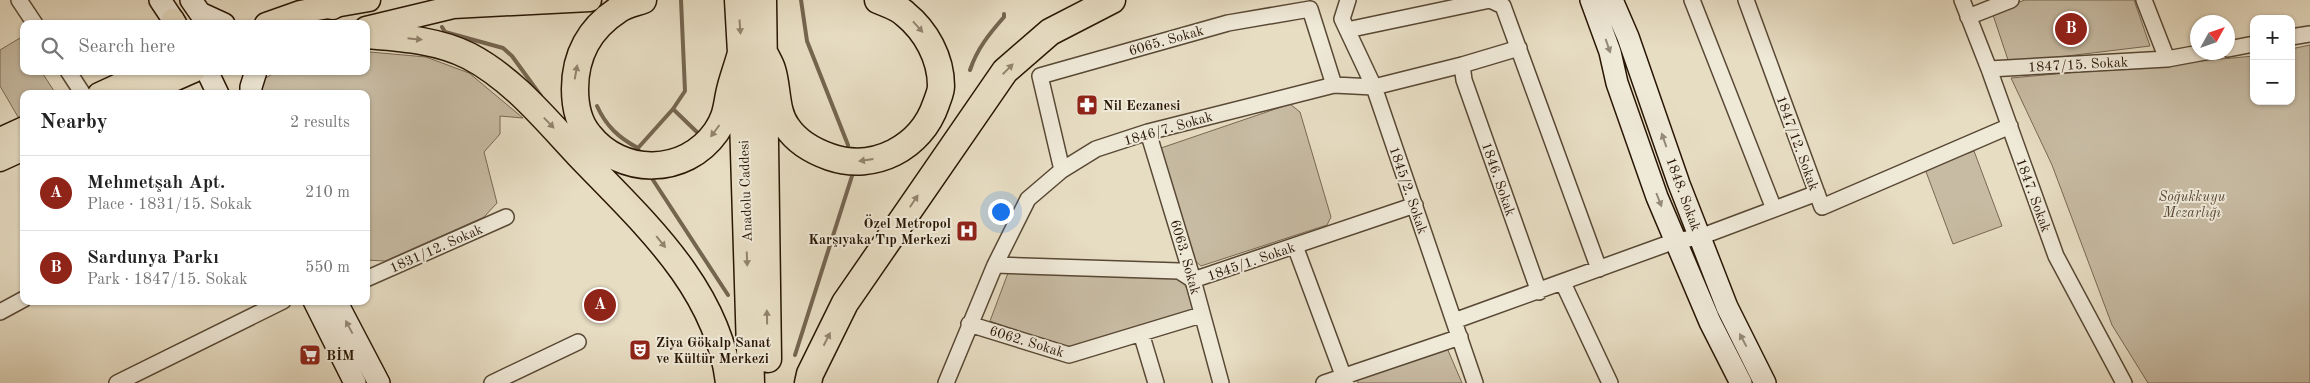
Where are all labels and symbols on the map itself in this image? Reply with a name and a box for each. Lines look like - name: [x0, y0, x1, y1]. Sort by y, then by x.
- pin: B: [2055, 10, 2087, 48]
- north arrow: [2190, 15, 2235, 60]
- one-way arrow: [736, 19, 744, 35]
- one-way arrow: [912, 20, 924, 32]
- street label: 6065. Sokak: [1127, 24, 1205, 58]
- one-way arrow: [407, 35, 423, 43]
- one-way arrow: [1604, 39, 1612, 54]
- street label: 1847/15. Sokak: [2028, 55, 2128, 75]
- one-way arrow: [1001, 63, 1013, 75]
- one-way arrow: [573, 64, 581, 80]
- pharmacy icon: Nil Eczanesi: [1075, 93, 1099, 117]
- street label: 1847/12. Sokak: [1773, 94, 1821, 193]
- place label: Nil Eczanesi: [1103, 99, 1180, 113]
- street label: 1846/7. Sokak: [1122, 110, 1214, 148]
- one-way arrow: [543, 117, 555, 129]
- one-way arrow: [710, 125, 721, 138]
- one-way arrow: [1660, 132, 1668, 147]
- street label: Anadolu Caddesi: [737, 140, 755, 242]
- street label: 1846. Sokak: [1479, 140, 1517, 218]
- street label: 1845/2. Sokak: [1386, 145, 1430, 236]
- one-way arrow: [857, 156, 873, 164]
- street label: 1848. Sokak: [1663, 156, 1703, 233]
- street label: 1847. Sokak: [2013, 157, 2053, 234]
- park label: Soğukkuyu Mezarlığı: [2159, 190, 2225, 221]
- one-way arrow: [1655, 193, 1663, 208]
- one-way arrow: [909, 195, 918, 208]
- your location: [988, 199, 1014, 225]
- place label: Özel Metropol Karşıyaka Tıp Merkezi: [808, 214, 951, 247]
- street label: 6063. Sokak: [1168, 218, 1202, 296]
- hospital icon: Özel Metropol Karşıyaka Tıp Merkezi: [955, 219, 979, 243]
- street label: 1831/12. Sokak: [388, 222, 485, 276]
- one-way arrow: [655, 235, 666, 248]
- street label: 1845/1. Sokak: [1206, 240, 1297, 284]
- one-way arrow: [743, 252, 751, 268]
- pin: A: [584, 286, 616, 324]
- one-way arrow: [763, 309, 771, 325]
- one-way arrow: [345, 319, 353, 334]
- street label: 6062. Sokak: [988, 324, 1066, 360]
- one-way arrow: [823, 331, 831, 346]
- one-way arrow: [1739, 333, 1747, 347]
- place label: Ziya Gökalp Sanat ve Kültür Merkezi: [656, 336, 771, 366]
- theatre icon: Ziya Gökalp Sanat ve Kültür Merkezi: [628, 338, 652, 362]
- supermarket icon: BİM: [298, 343, 322, 367]
- place label: BİM: [326, 347, 355, 363]

